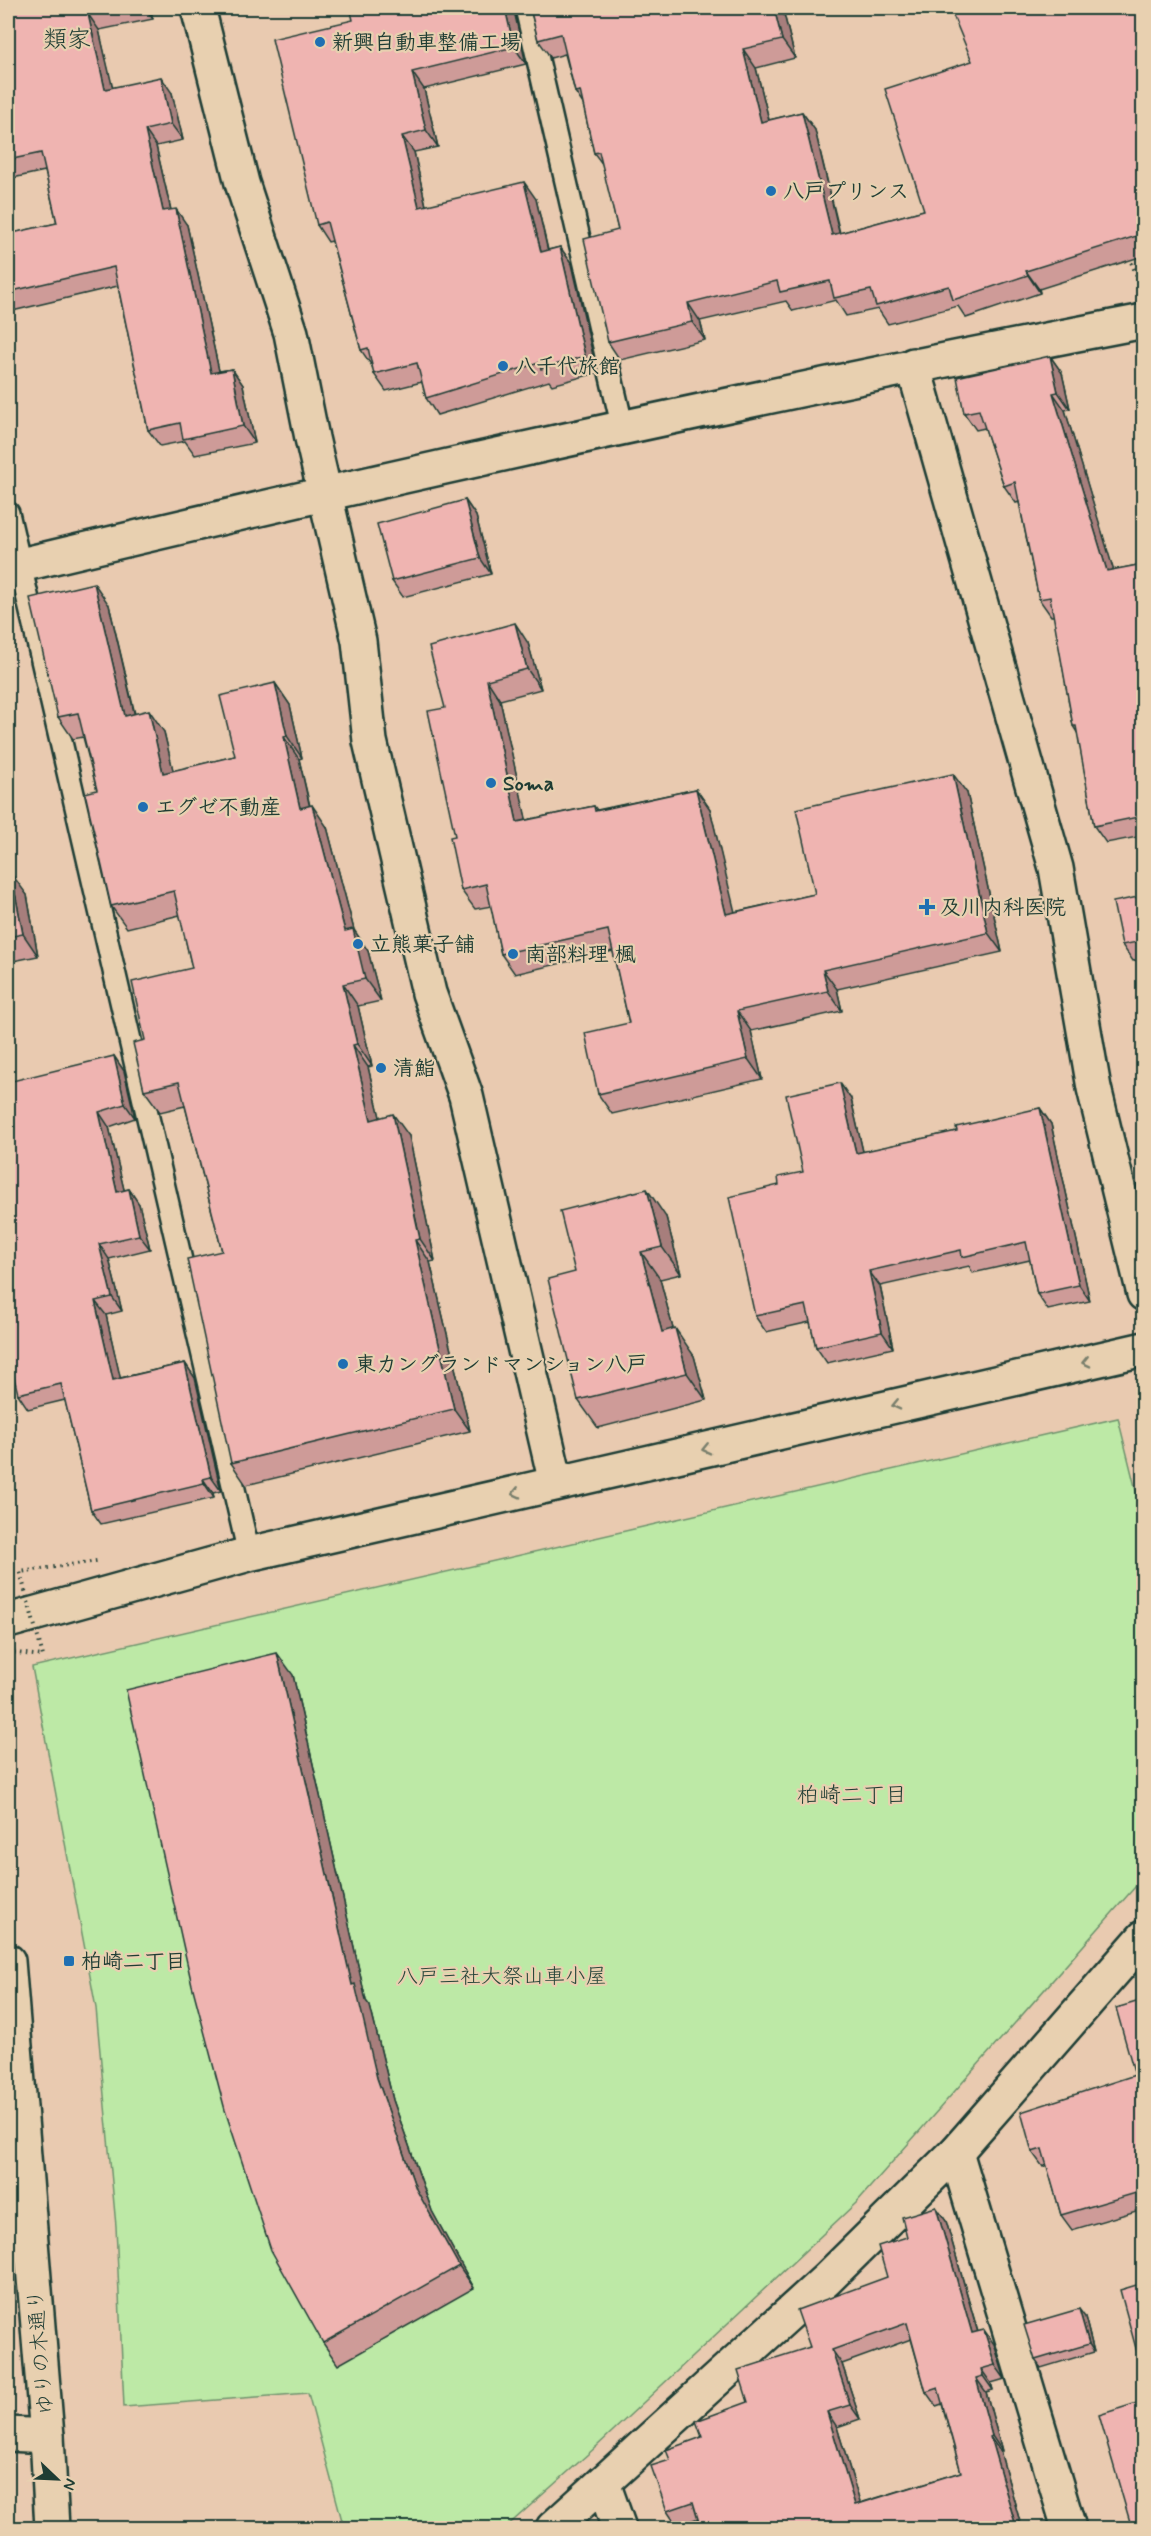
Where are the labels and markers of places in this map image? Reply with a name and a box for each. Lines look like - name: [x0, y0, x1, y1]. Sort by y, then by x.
- place label: 新興自動車整備工場: [332, 29, 521, 57]
- marker: 新興自動車整備工場: [313, 35, 327, 49]
- place label: 八戸プリンス: [783, 178, 909, 206]
- marker: 八戸プリンス: [764, 184, 778, 198]
- place label: 八千代旅館: [515, 353, 620, 381]
- marker: 八千代旅館: [496, 359, 510, 373]
- place label: Soma: [503, 770, 554, 798]
- marker: Soma: [484, 776, 498, 790]
- place label: エグゼ不動産: [155, 794, 281, 822]
- marker: エグゼ不動産: [136, 800, 150, 814]
- place label: 及川内科医院: [940, 894, 1066, 922]
- marker: 及川内科医院: [918, 898, 936, 916]
- place label: 立熊菓子舗: [370, 931, 475, 959]
- marker: 立熊菓子舗: [351, 937, 365, 951]
- place label: 南部料理 楓: [525, 941, 636, 969]
- marker: 南部料理 楓: [506, 947, 520, 961]
- place label: 清鮨: [393, 1055, 435, 1083]
- marker: 清鮨: [374, 1061, 388, 1075]
- place label: 東カングランドマンション八戸: [355, 1351, 647, 1379]
- marker: 東カングランドマンション八戸: [336, 1357, 350, 1371]
- place label: 柏崎二丁目: [81, 1948, 186, 1976]
- marker: 柏崎二丁目: [62, 1954, 76, 1968]

